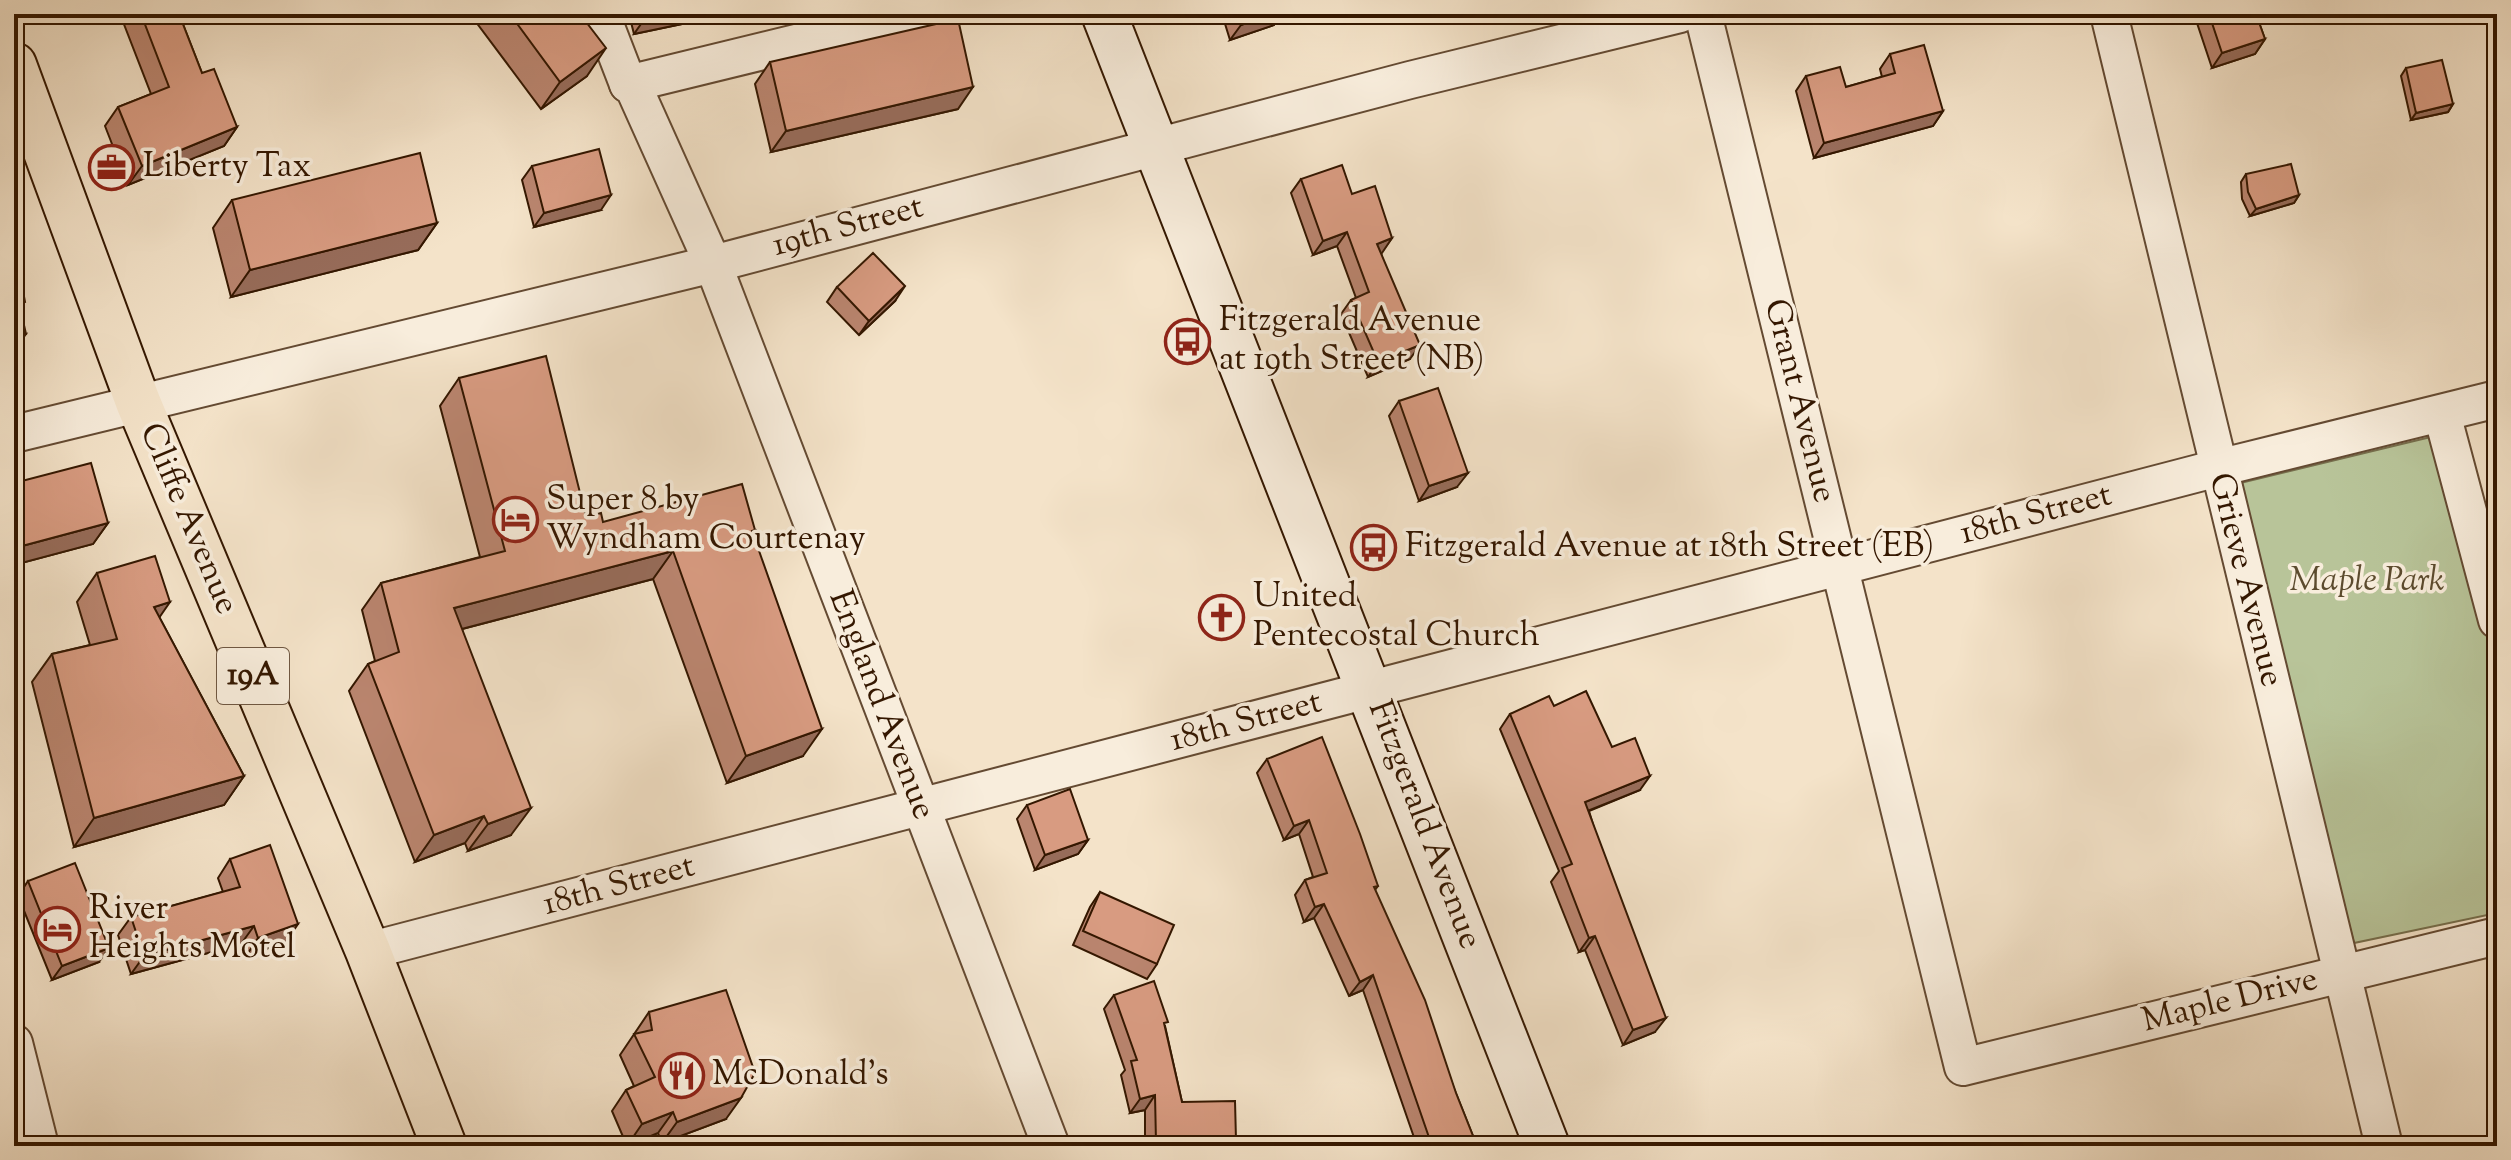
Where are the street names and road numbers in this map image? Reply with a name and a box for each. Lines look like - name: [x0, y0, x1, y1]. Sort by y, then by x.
- street label: 19th Street: [767, 183, 929, 271]
- street label: Grant Avenue: [1750, 294, 1848, 508]
- street label: Cliffe Avenue: [126, 416, 250, 622]
- street label: Grieve Avenue: [2195, 468, 2295, 692]
- street label: 18th Street: [1955, 471, 2118, 559]
- street label: England Avenue: [815, 583, 947, 827]
- road number: 19A: [217, 648, 289, 704]
- street label: 18th Street: [1165, 678, 1328, 766]
- street label: Fitzgerald Avenue: [1354, 694, 1494, 956]
- street label: 18th Street: [538, 842, 701, 930]
- street label: Maple Drive: [2137, 956, 2323, 1046]

